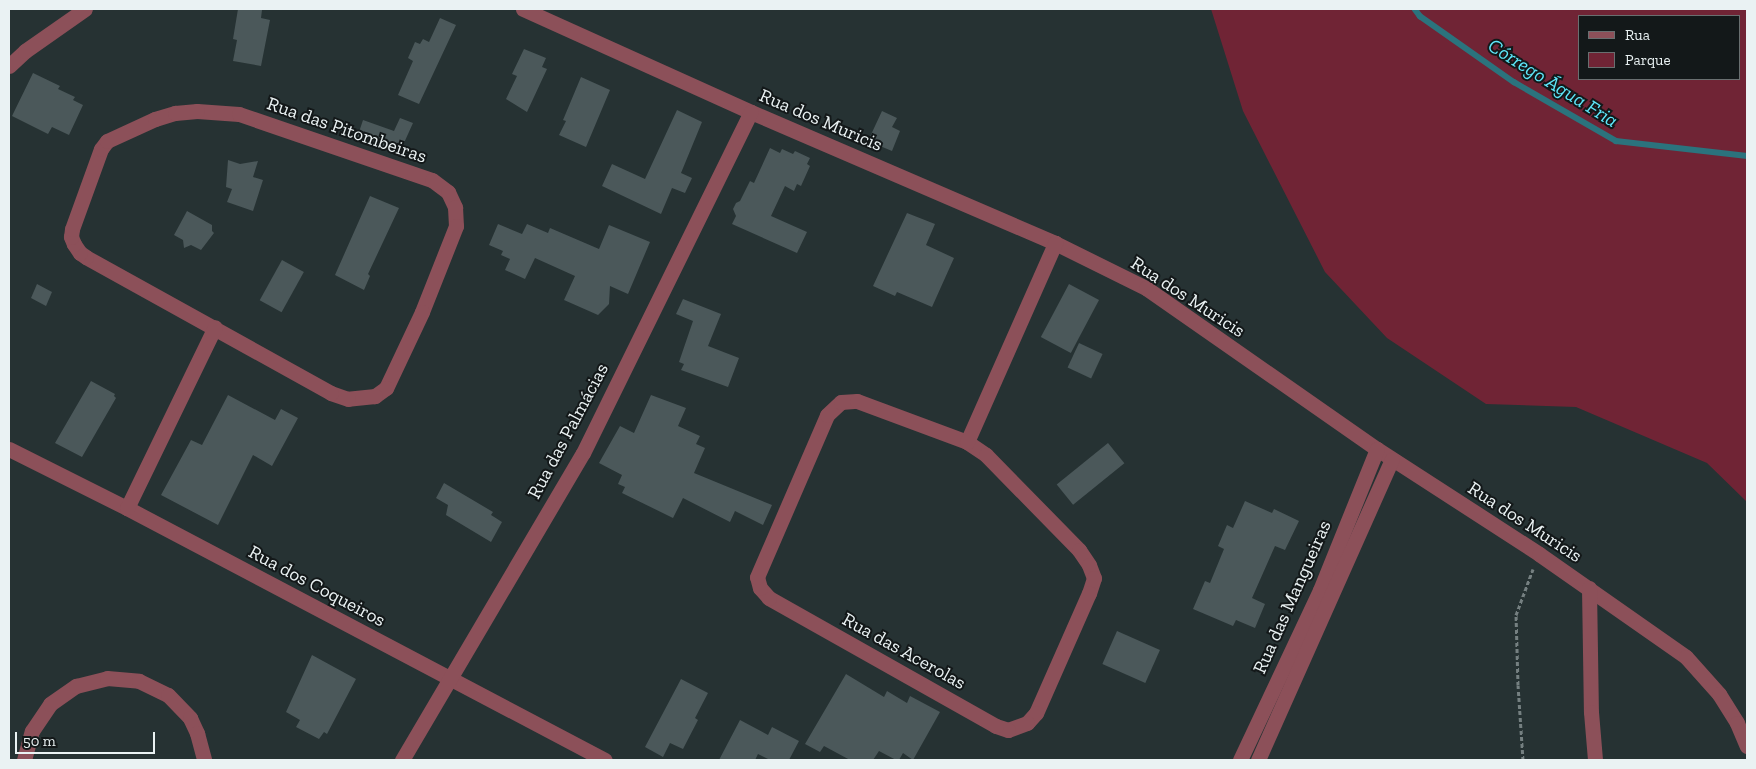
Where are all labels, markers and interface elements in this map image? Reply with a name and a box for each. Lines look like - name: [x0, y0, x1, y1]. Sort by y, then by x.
- legend: [1578, 15, 1741, 80]
- text: Rua: [1625, 26, 1650, 44]
- water label: Córrego Água Fria: [1483, 33, 1623, 133]
- text: Parque: [1625, 51, 1671, 69]
- street label: Rua dos Muricis: [756, 84, 886, 156]
- street label: Rua das Pitombeiras: [264, 92, 430, 168]
- street label: Rua dos Muricis: [1127, 252, 1249, 342]
- street label: Rua das Palmácias: [523, 359, 613, 503]
- street label: Rua dos Muricis: [1464, 477, 1586, 567]
- street label: Rua das Mangueiras: [1248, 517, 1336, 677]
- street label: Rua dos Coqueiros: [245, 540, 389, 632]
- street label: Rua das Acerolas: [838, 608, 970, 694]
- scale bar: [18, 722, 158, 754]
- text: 50 m: [23, 732, 56, 750]

